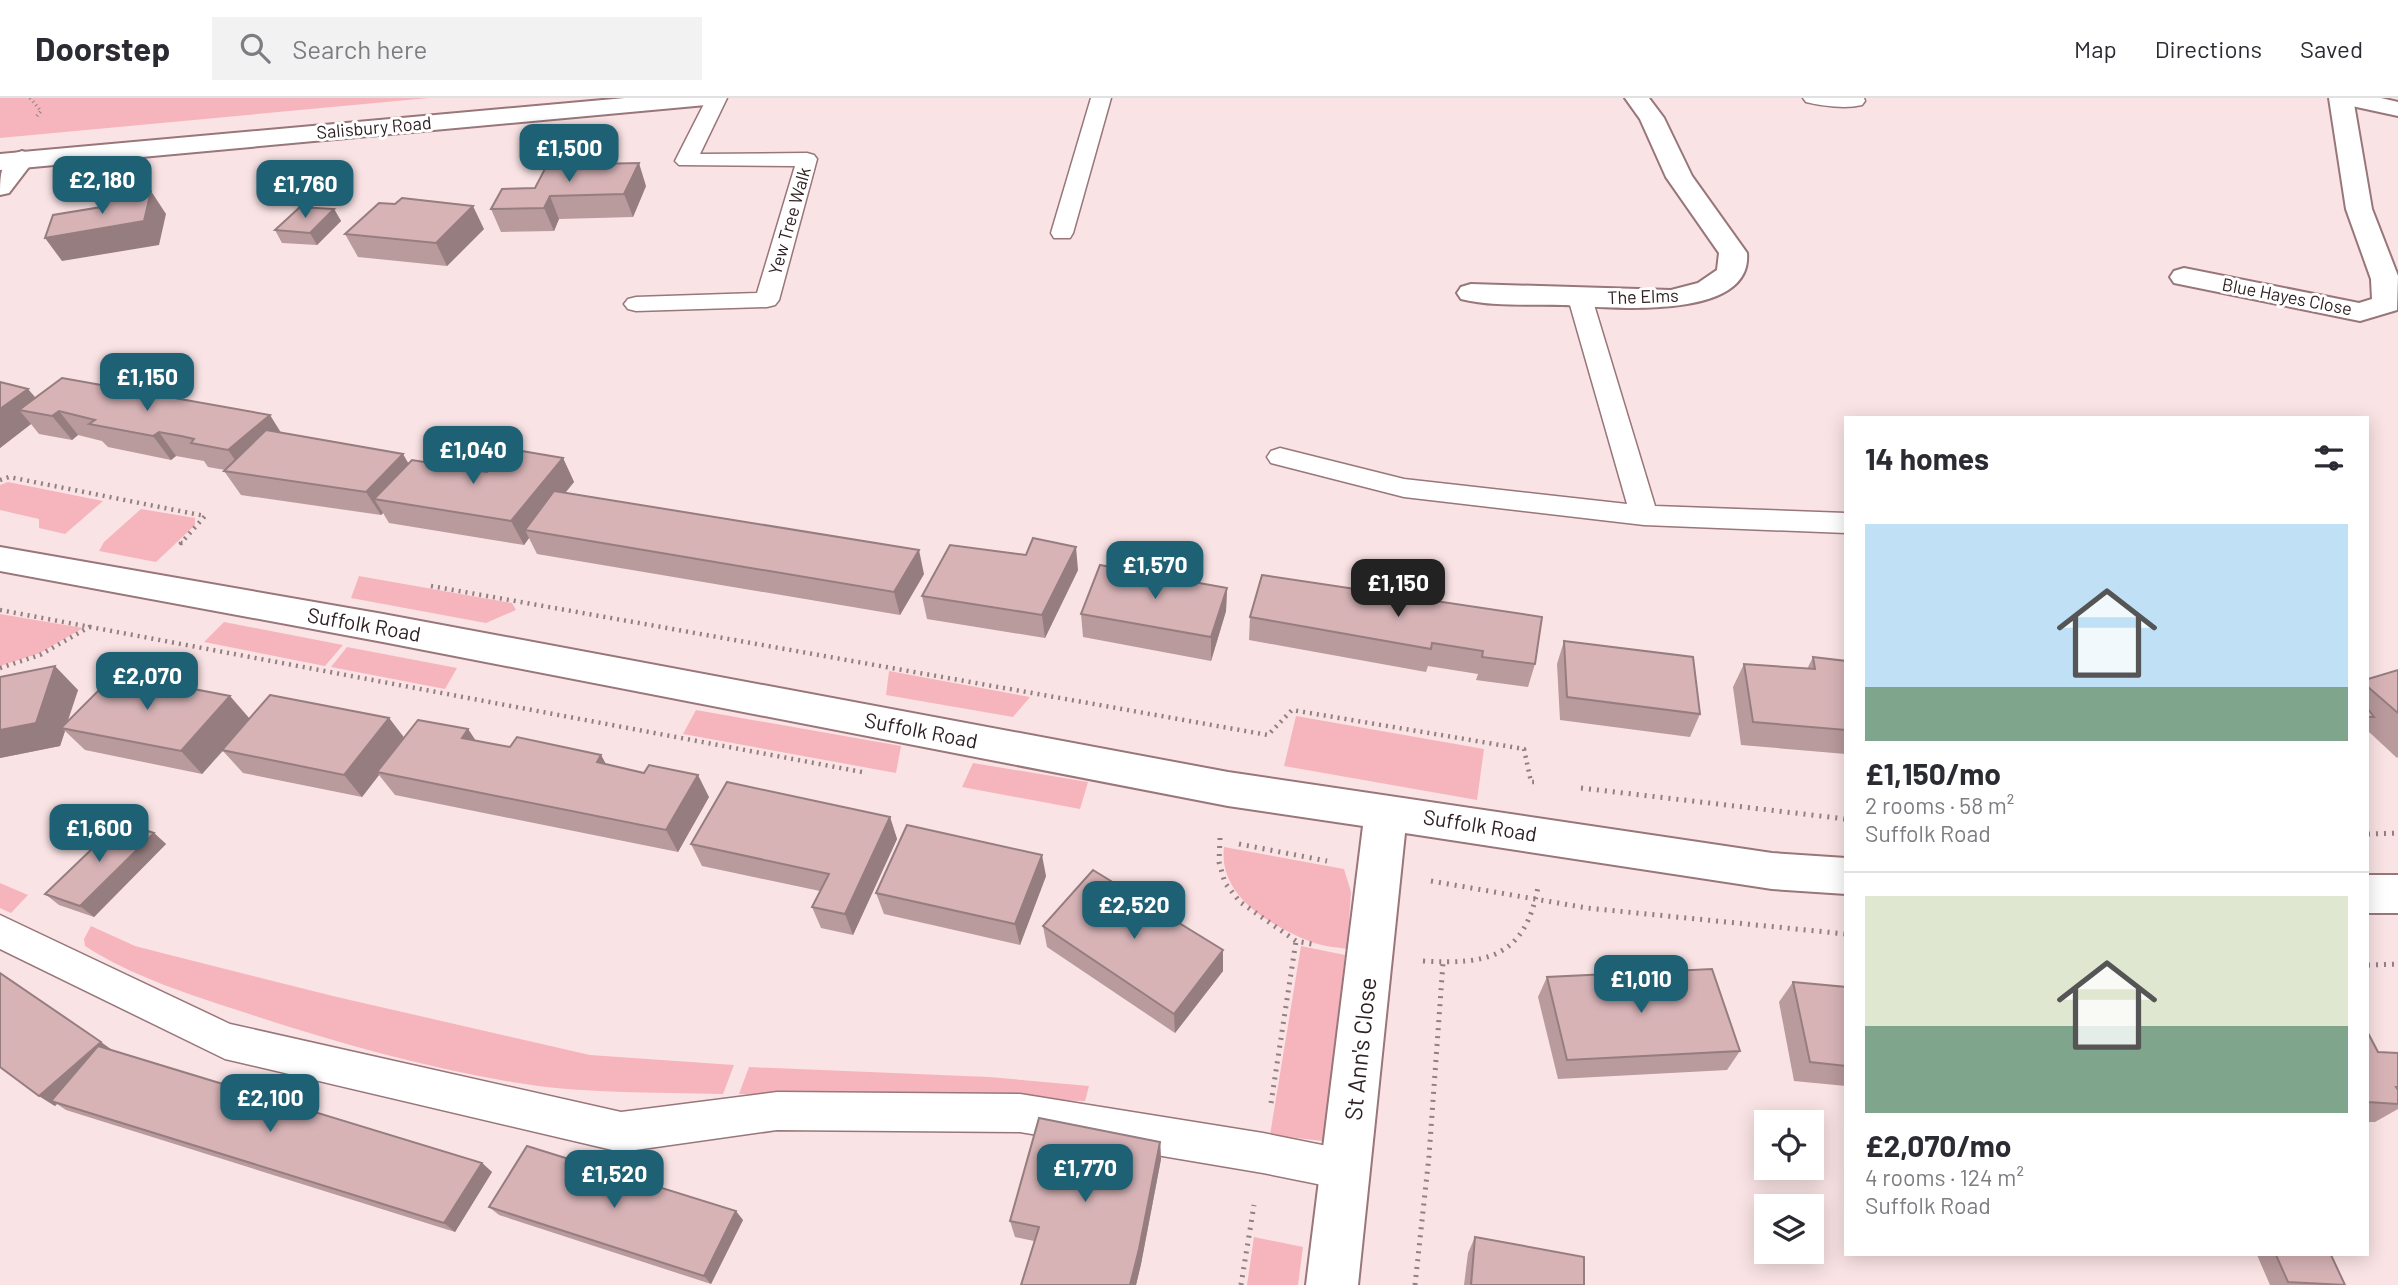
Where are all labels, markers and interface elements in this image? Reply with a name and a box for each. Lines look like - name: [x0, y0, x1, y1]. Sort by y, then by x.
- search box: [212, 17, 702, 80]
- text: Doorstep: [35, 28, 170, 68]
- icon: search: [236, 29, 274, 67]
- text: Search here: [292, 33, 427, 64]
- text: Map: [2074, 34, 2117, 63]
- text: Directions: [2155, 34, 2262, 63]
- text: Saved: [2300, 34, 2363, 63]
- street label: Salisbury Road: [316, 111, 432, 143]
- pin: £1,500: [512, 125, 626, 184]
- text: £1,500: [536, 133, 602, 161]
- pin: £2,180: [45, 156, 159, 216]
- pin: £1,760: [248, 160, 362, 220]
- street label: Yew Tree Walk: [763, 164, 815, 277]
- text: £2,180: [69, 165, 135, 193]
- text: £1,760: [272, 169, 338, 197]
- street label: Blue Hayes Close: [2220, 273, 2354, 319]
- street label: The Elms: [1607, 284, 1679, 308]
- pin: £1,150: [90, 354, 204, 413]
- text: £1,150: [116, 362, 178, 390]
- pin: £1,040: [416, 426, 530, 486]
- text: £1,040: [439, 435, 507, 463]
- icon: filters: [2310, 439, 2348, 477]
- text: 14 homes: [1865, 440, 1989, 476]
- pin: £1,570: [1098, 542, 1212, 601]
- text: £1,570: [1122, 550, 1188, 578]
- pin: £1,150: [1341, 560, 1455, 619]
- text: £1,150: [1367, 568, 1429, 596]
- icon: home: [2044, 570, 2170, 696]
- street label: Suffolk Road: [305, 601, 423, 646]
- pin: £2,070: [90, 652, 204, 712]
- text: £2,070: [112, 661, 182, 689]
- street label: Suffolk Road: [862, 706, 980, 753]
- text: £1,150/mo: [1865, 755, 2001, 791]
- text: 2 rooms · 58 m²: [1865, 791, 2014, 819]
- street label: Suffolk Road: [1422, 803, 1539, 846]
- pin: £1,600: [42, 804, 156, 864]
- text: £1,600: [66, 813, 132, 841]
- text: Suffolk Road: [1865, 819, 1991, 847]
- pin: £2,520: [1077, 882, 1191, 941]
- text: £2,520: [1098, 890, 1170, 918]
- icon: home: [2044, 942, 2170, 1068]
- pin: £1,010: [1584, 956, 1698, 1015]
- text: £1,010: [1610, 964, 1672, 992]
- street label: St Ann's Close: [1338, 976, 1381, 1122]
- pin: £2,100: [213, 1074, 327, 1134]
- text: £2,100: [236, 1083, 304, 1111]
- map controls: [1754, 1110, 1824, 1264]
- button: locate: [1754, 1110, 1824, 1180]
- text: £2,070/mo: [1865, 1127, 2011, 1163]
- pin: £1,770: [1028, 1144, 1142, 1204]
- pin: £1,520: [557, 1150, 671, 1210]
- text: £1,770: [1053, 1153, 1117, 1181]
- text: £1,520: [581, 1159, 647, 1187]
- text: 4 rooms · 124 m²: [1865, 1163, 2024, 1191]
- text: Suffolk Road: [1865, 1191, 1991, 1219]
- button: layers: [1754, 1194, 1824, 1264]

